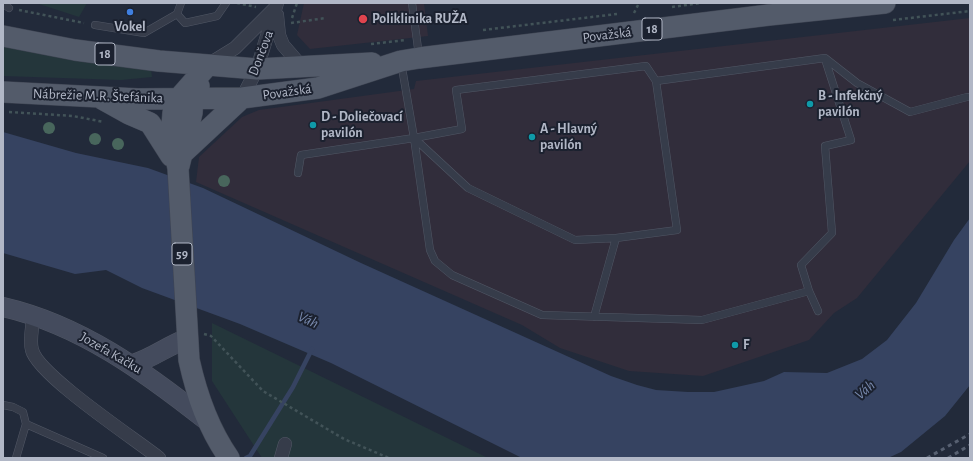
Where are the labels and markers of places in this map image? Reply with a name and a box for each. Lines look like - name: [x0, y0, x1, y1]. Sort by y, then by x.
- marker: Vokel: [125, 7, 135, 17]
- place label: Poliklinika RUŽA: [372, 11, 467, 27]
- marker: Poliklinika RUŽA: [357, 13, 369, 25]
- place label: Vokel: [114, 19, 146, 35]
- place label: B - Infekčný pavilón: [818, 88, 883, 120]
- marker: B - Infekčný pavilón: [805, 99, 815, 109]
- place label: D - Doliečovací pavilón: [321, 109, 403, 142]
- marker: D - Doliečovací pavilón: [308, 120, 318, 130]
- place label: A - Hlavný pavilón: [540, 121, 597, 154]
- marker: A - Hlavný pavilón: [527, 132, 537, 142]
- place label: F: [743, 337, 749, 353]
- marker: F: [730, 340, 740, 350]

